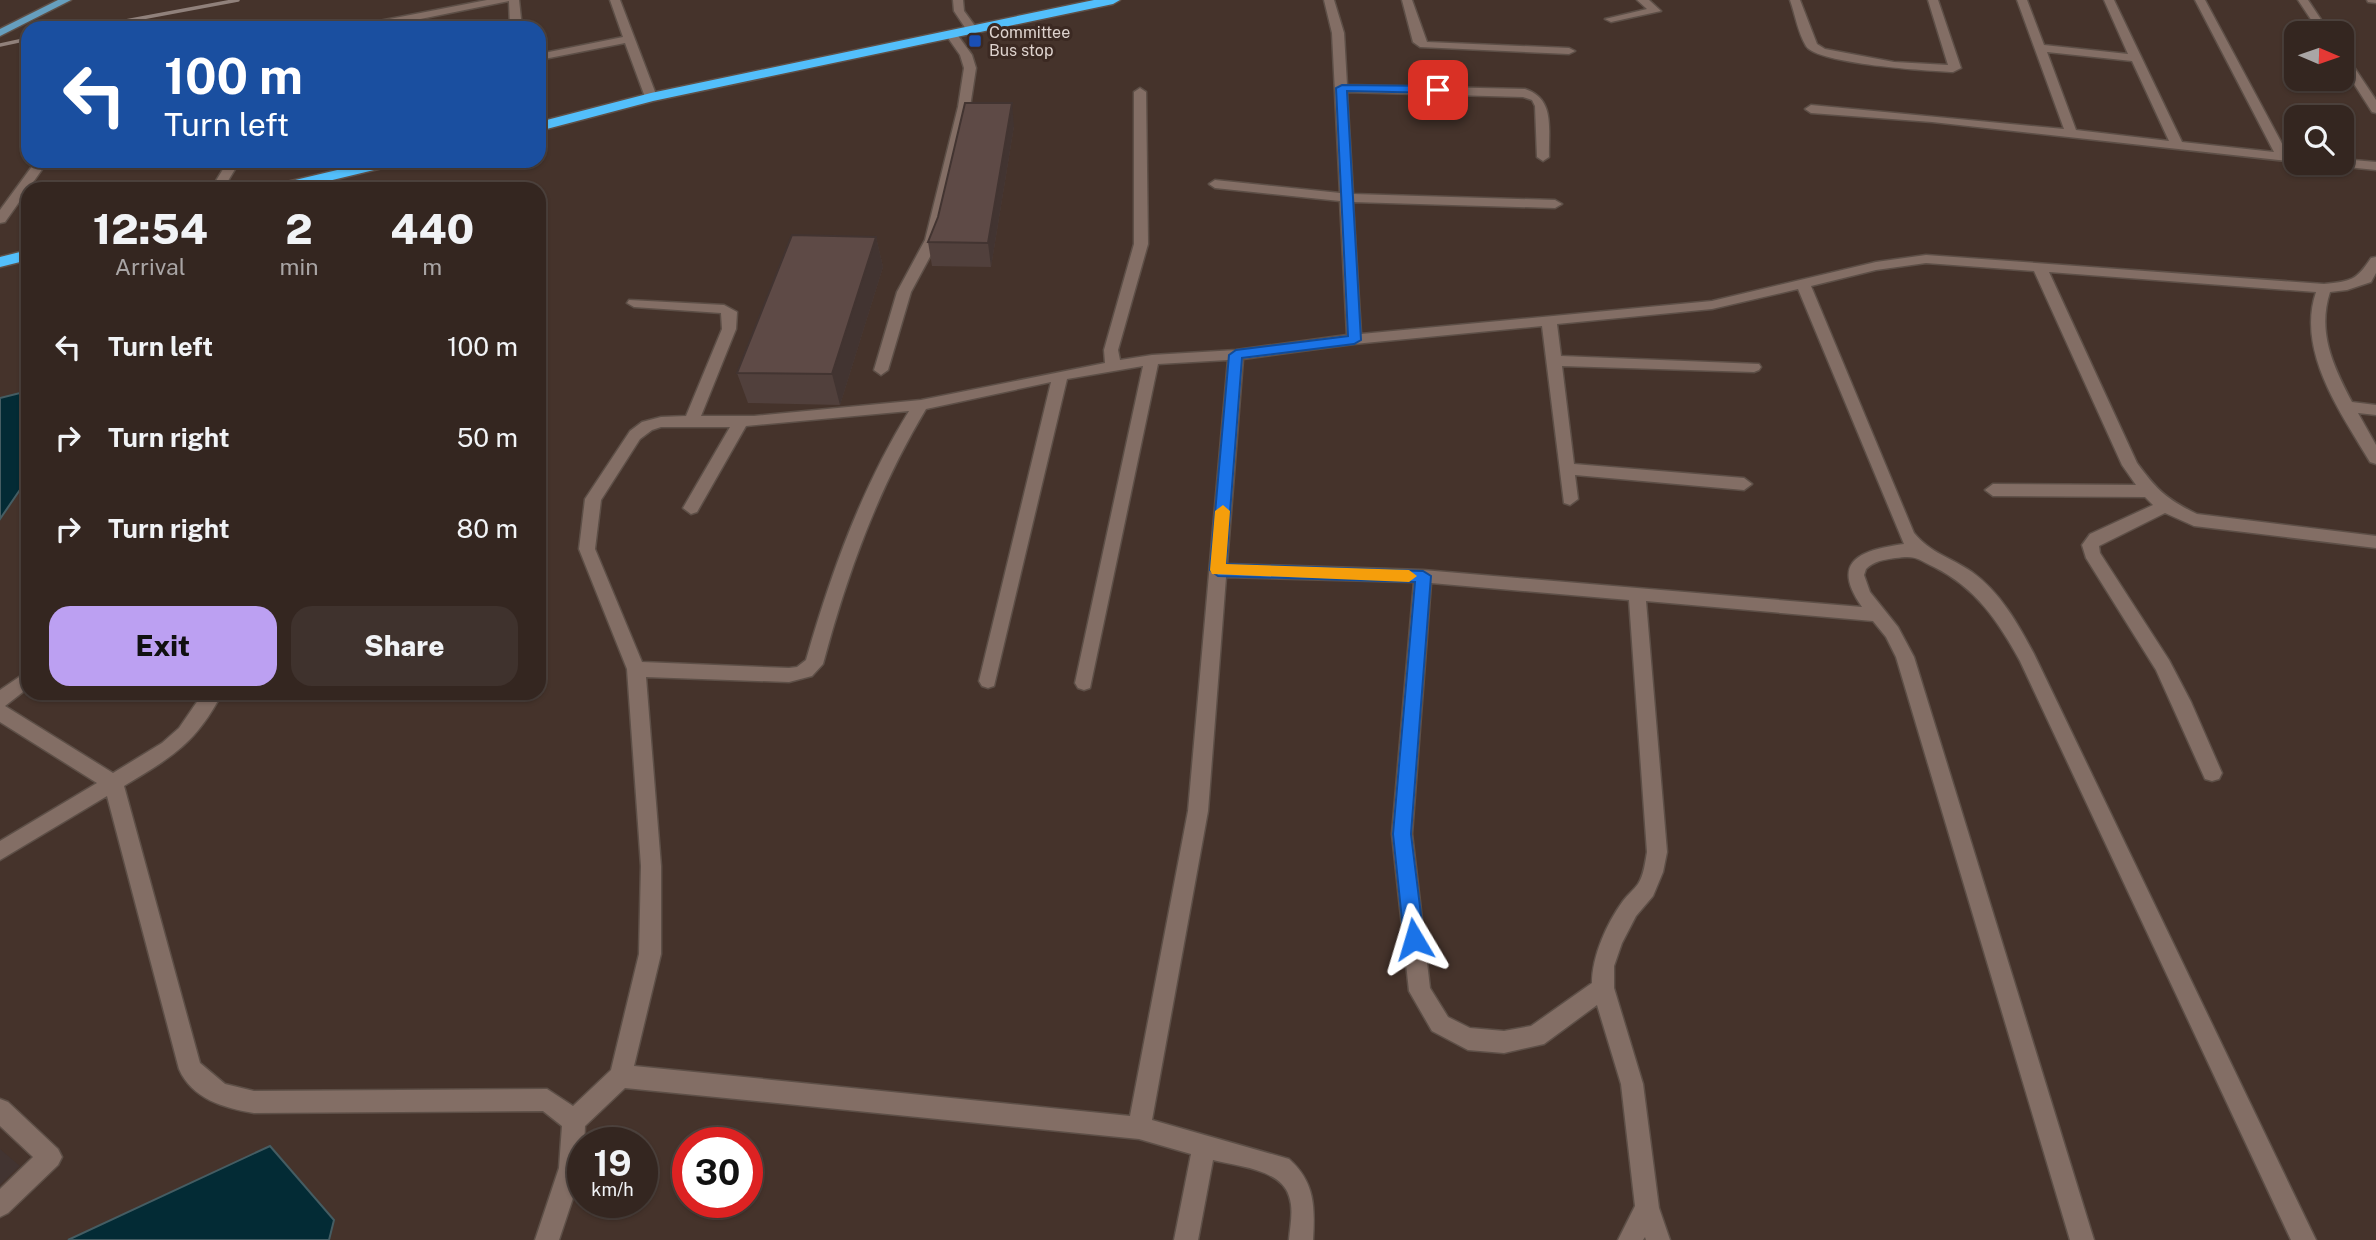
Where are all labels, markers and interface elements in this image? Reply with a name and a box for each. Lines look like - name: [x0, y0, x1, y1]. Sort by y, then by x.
- north arrow: [2284, 21, 2354, 91]
- map controls: [2284, 21, 2354, 175]
- place label: Committee Bus stop: [989, 23, 1070, 60]
- marker: Committee Bus stop: [967, 33, 983, 49]
- text: 100 m: [164, 47, 303, 105]
- icon: left: [49, 49, 140, 140]
- pin: [1408, 60, 1468, 120]
- icon: arrive: [1419, 71, 1457, 109]
- button: search: [2284, 105, 2354, 175]
- text: Turn left: [164, 106, 289, 143]
- text: 12:54: [93, 204, 208, 253]
- text: 2: [285, 204, 313, 253]
- text: 440: [390, 204, 474, 253]
- text: Arrival: [115, 253, 186, 280]
- text: min: [280, 253, 319, 280]
- text: m: [422, 253, 442, 280]
- icon: left: [49, 328, 87, 366]
- text: Turn left: [108, 331, 213, 362]
- text: 100 m: [447, 331, 518, 362]
- icon: right: [49, 419, 87, 457]
- text: Turn right: [108, 422, 230, 453]
- text: 50 m: [457, 422, 518, 453]
- icon: right: [49, 510, 87, 548]
- text: Turn right: [108, 513, 230, 544]
- text: 80 m: [457, 513, 518, 544]
- button: Exit: [49, 606, 277, 686]
- button: Share: [291, 606, 518, 686]
- position arrow: [1377, 902, 1451, 976]
- speed limit sign: 30: [672, 1127, 763, 1218]
- text: 19: [593, 1143, 632, 1184]
- text: km/h: [591, 1179, 634, 1200]

